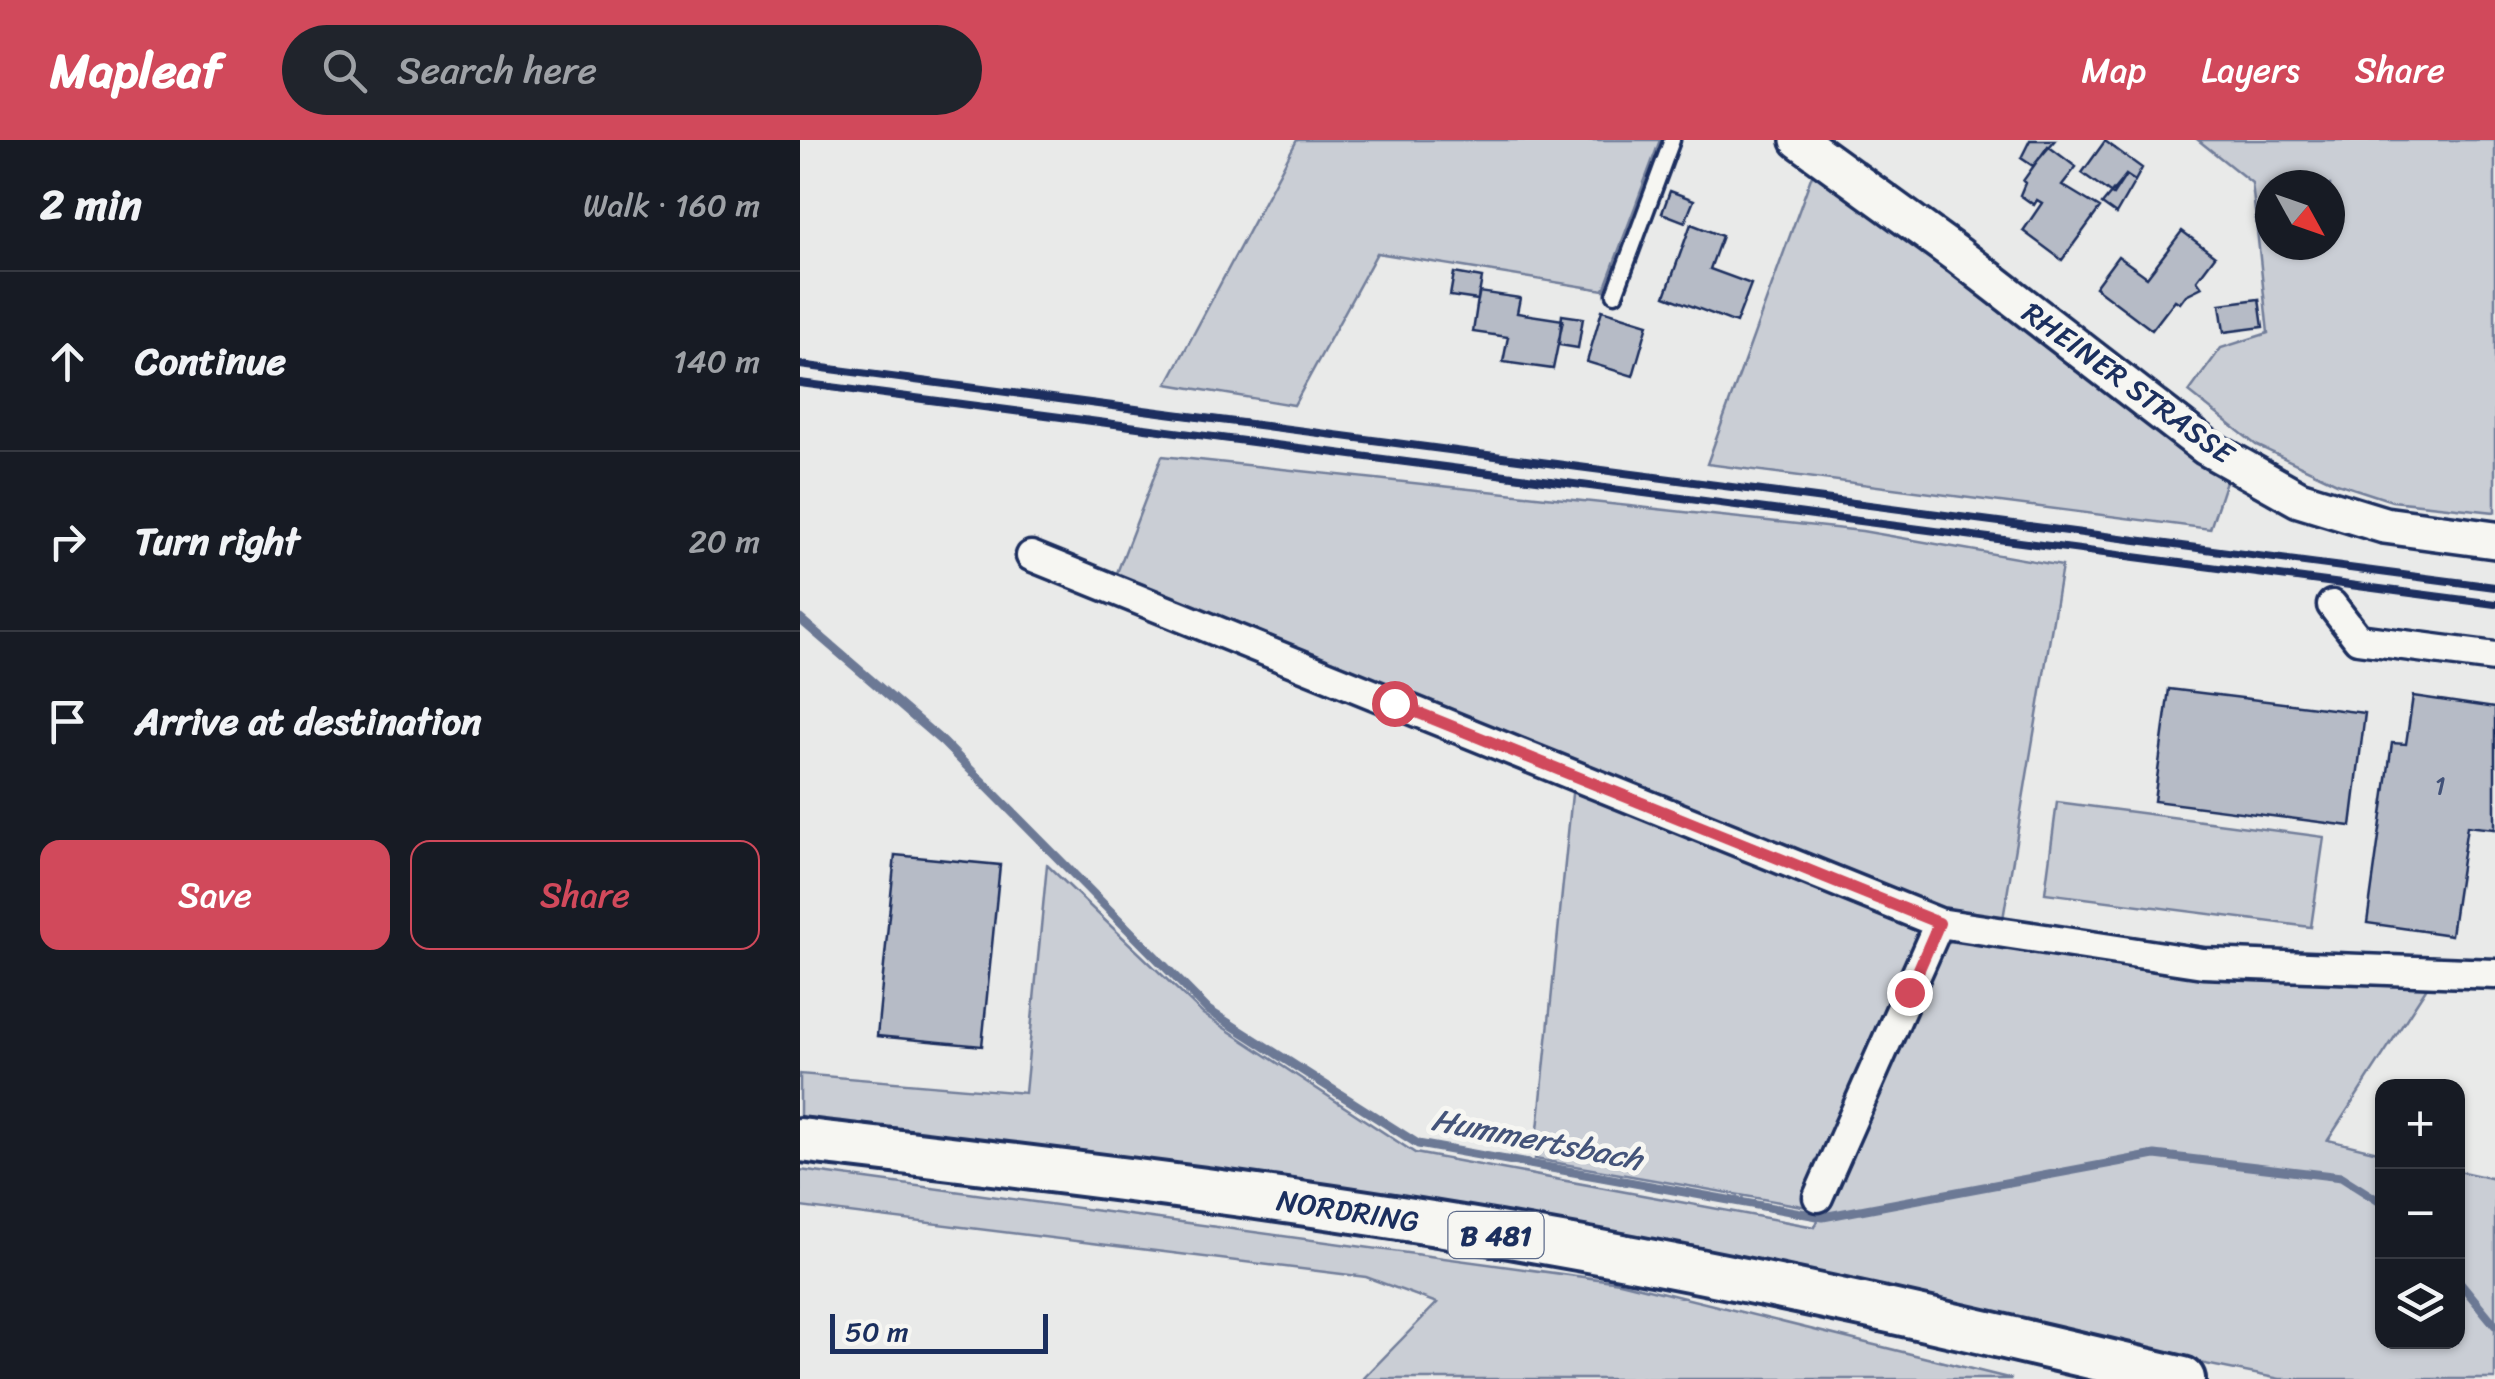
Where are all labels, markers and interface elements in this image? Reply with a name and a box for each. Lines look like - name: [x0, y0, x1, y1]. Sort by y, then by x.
- search box: [282, 25, 982, 115]
- text: Mapleaf: [50, 28, 222, 113]
- text: Search here: [397, 37, 597, 104]
- text: Map: [2082, 39, 2146, 101]
- text: Layers: [2201, 39, 2300, 101]
- text: Share: [2355, 39, 2445, 101]
- icon: search: [317, 43, 372, 98]
- text: 2 min: [40, 168, 142, 242]
- north arrow: [2255, 170, 2345, 260]
- text: Walk · 160 m: [583, 177, 760, 234]
- street label: RHEINER STRASSE: [2010, 287, 2248, 480]
- text: Continue: [135, 328, 286, 395]
- text: 140 m: [673, 333, 760, 390]
- icon: ahead: [40, 334, 95, 389]
- text: Turn right: [135, 508, 300, 575]
- text: 20 m: [688, 513, 760, 570]
- icon: right: [40, 514, 95, 569]
- route start: [1372, 681, 1418, 727]
- text: Arrive at destination: [135, 688, 482, 755]
- icon: arrive: [40, 694, 95, 749]
- house number: 1: [2435, 763, 2445, 808]
- button: Save: [40, 840, 390, 950]
- button: Share: [410, 840, 760, 950]
- route end: [1887, 970, 1933, 1016]
- map controls: [2375, 1079, 2465, 1349]
- button: +: [2375, 1079, 2465, 1169]
- water label: Hummertsbach: [1427, 1091, 1650, 1188]
- button: −: [2375, 1169, 2465, 1259]
- street label: NORDRING: [1273, 1173, 1423, 1249]
- road number: B 481: [1448, 1212, 1544, 1258]
- button: layers: [2375, 1259, 2465, 1349]
- text: 50 m: [845, 1307, 909, 1356]
- scale bar: [830, 1309, 1048, 1354]

